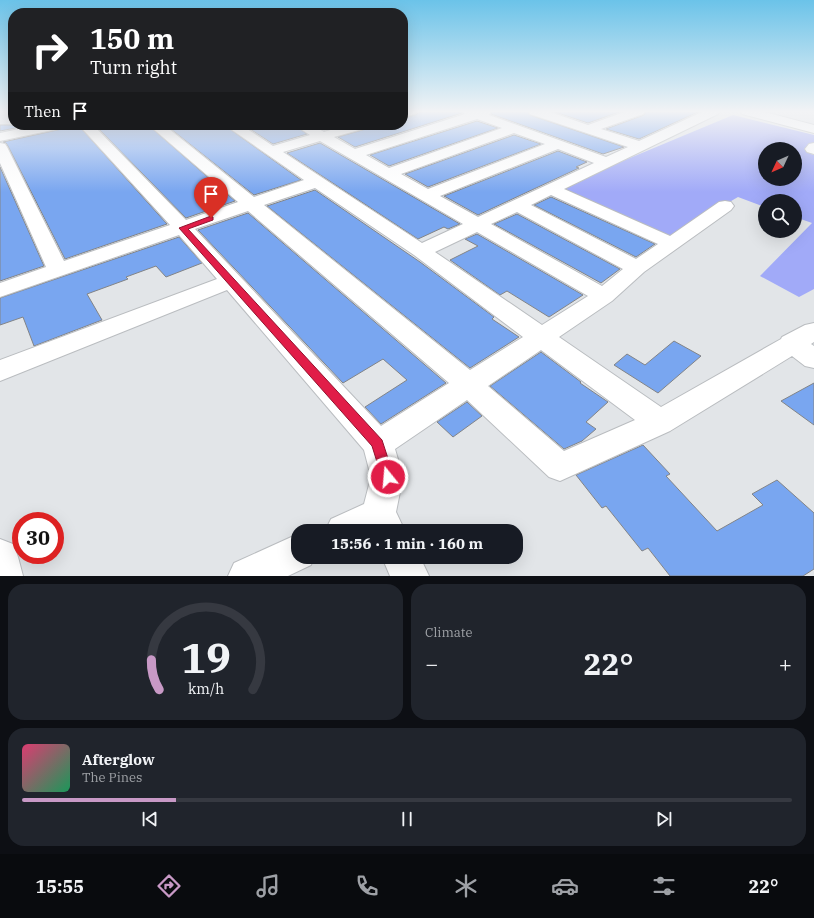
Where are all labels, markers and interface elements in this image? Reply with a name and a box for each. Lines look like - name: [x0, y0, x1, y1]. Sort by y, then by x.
- text: 150 m: [90, 20, 174, 57]
- icon: right: [24, 24, 76, 76]
- text: Turn right: [90, 56, 177, 79]
- icon: arrive: [69, 100, 91, 122]
- text: Then: [24, 102, 61, 121]
- north arrow: [758, 142, 802, 186]
- map controls: [758, 142, 802, 238]
- pin: [194, 177, 228, 218]
- icon: arrive: [200, 183, 222, 205]
- button: search: [758, 194, 802, 238]
- position arrow: [367, 456, 409, 498]
- speed limit sign: 30: [12, 512, 64, 564]
- text: 15:56 · 1 min · 160 m: [331, 534, 483, 553]
- text: Climate: [425, 624, 472, 641]
- text: 19: [181, 630, 230, 684]
- text: 22°: [583, 644, 634, 683]
- text: −: [425, 649, 438, 678]
- text: +: [779, 649, 792, 678]
- text: km/h: [187, 679, 224, 698]
- text: Afterglow: [82, 750, 155, 769]
- text: The Pines: [82, 769, 142, 786]
- icon: previous: [139, 808, 161, 830]
- icon: pause: [396, 808, 418, 830]
- icon: next: [653, 808, 675, 830]
- icon: directions: [155, 872, 183, 900]
- icon: music: [254, 872, 282, 900]
- icon: phone: [353, 872, 381, 900]
- icon: climate: [452, 872, 480, 900]
- icon: car: [551, 872, 579, 900]
- icon: filters: [650, 872, 678, 900]
- text: 15:55: [35, 875, 84, 898]
- text: 22°: [748, 875, 779, 898]

